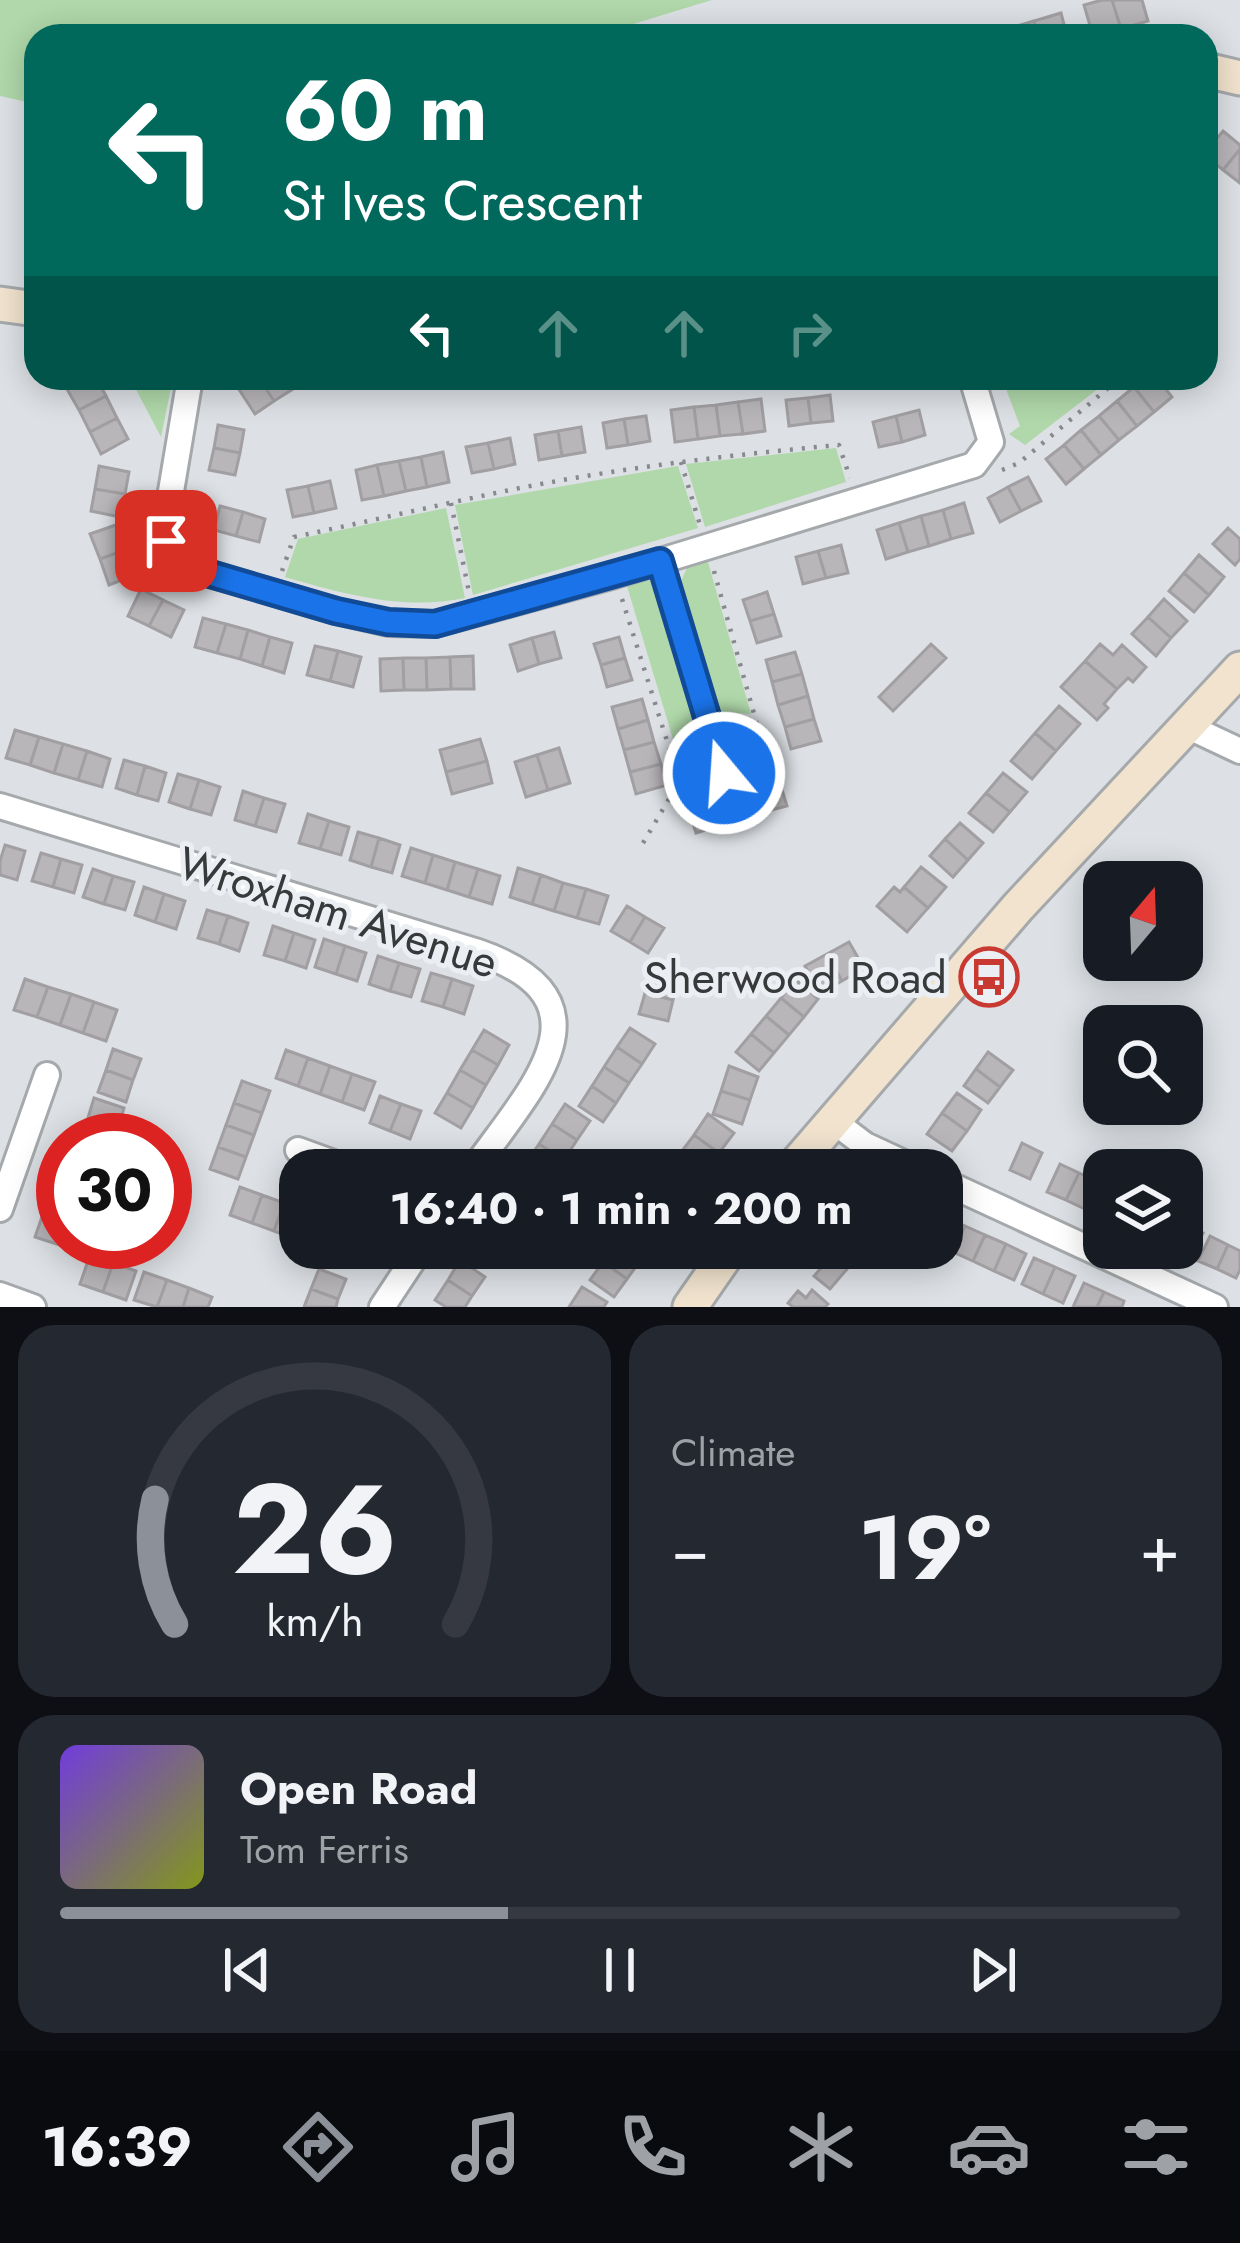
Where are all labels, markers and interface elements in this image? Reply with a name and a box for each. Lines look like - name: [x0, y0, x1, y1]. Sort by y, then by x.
- text: 60 m: [282, 50, 488, 172]
- icon: left: [84, 72, 240, 228]
- text: St Ives Crescent: [282, 162, 642, 240]
- icon: left: [399, 300, 465, 366]
- icon: ahead: [525, 300, 591, 366]
- icon: ahead: [651, 300, 717, 366]
- icon: right: [777, 300, 843, 366]
- pin: [115, 490, 217, 592]
- icon: arrive: [133, 508, 199, 574]
- position arrow: [661, 710, 787, 836]
- street label: Wroxham Avenue: [169, 830, 506, 995]
- north arrow: [1083, 861, 1203, 981]
- map controls: [1083, 861, 1203, 1269]
- place label: Sherwood Road: [643, 945, 947, 1010]
- bus stop icon: Sherwood Road: [958, 946, 1020, 1008]
- button: search: [1083, 1005, 1203, 1125]
- speed limit sign: 30: [36, 1113, 192, 1269]
- button: layers: [1083, 1149, 1203, 1269]
- text: 16:40 · 1 min · 200 m: [390, 1176, 852, 1241]
- text: Climate: [671, 1424, 795, 1481]
- text: 26: [232, 1439, 397, 1620]
- text: 19°: [858, 1483, 991, 1613]
- text: −: [671, 1501, 710, 1597]
- text: +: [1139, 1501, 1180, 1597]
- text: km/h: [266, 1590, 363, 1652]
- text: Open Road: [240, 1756, 478, 1821]
- text: Tom Ferris: [240, 1821, 409, 1878]
- icon: previous: [214, 1937, 280, 2003]
- icon: pause: [587, 1937, 653, 2003]
- icon: next: [960, 1937, 1026, 2003]
- icon: directions: [276, 2105, 360, 2189]
- icon: music: [444, 2105, 528, 2189]
- icon: phone: [611, 2105, 695, 2189]
- icon: climate: [779, 2105, 863, 2189]
- icon: car: [947, 2105, 1031, 2189]
- icon: filters: [1114, 2105, 1198, 2189]
- text: 16:39: [42, 2108, 192, 2186]

